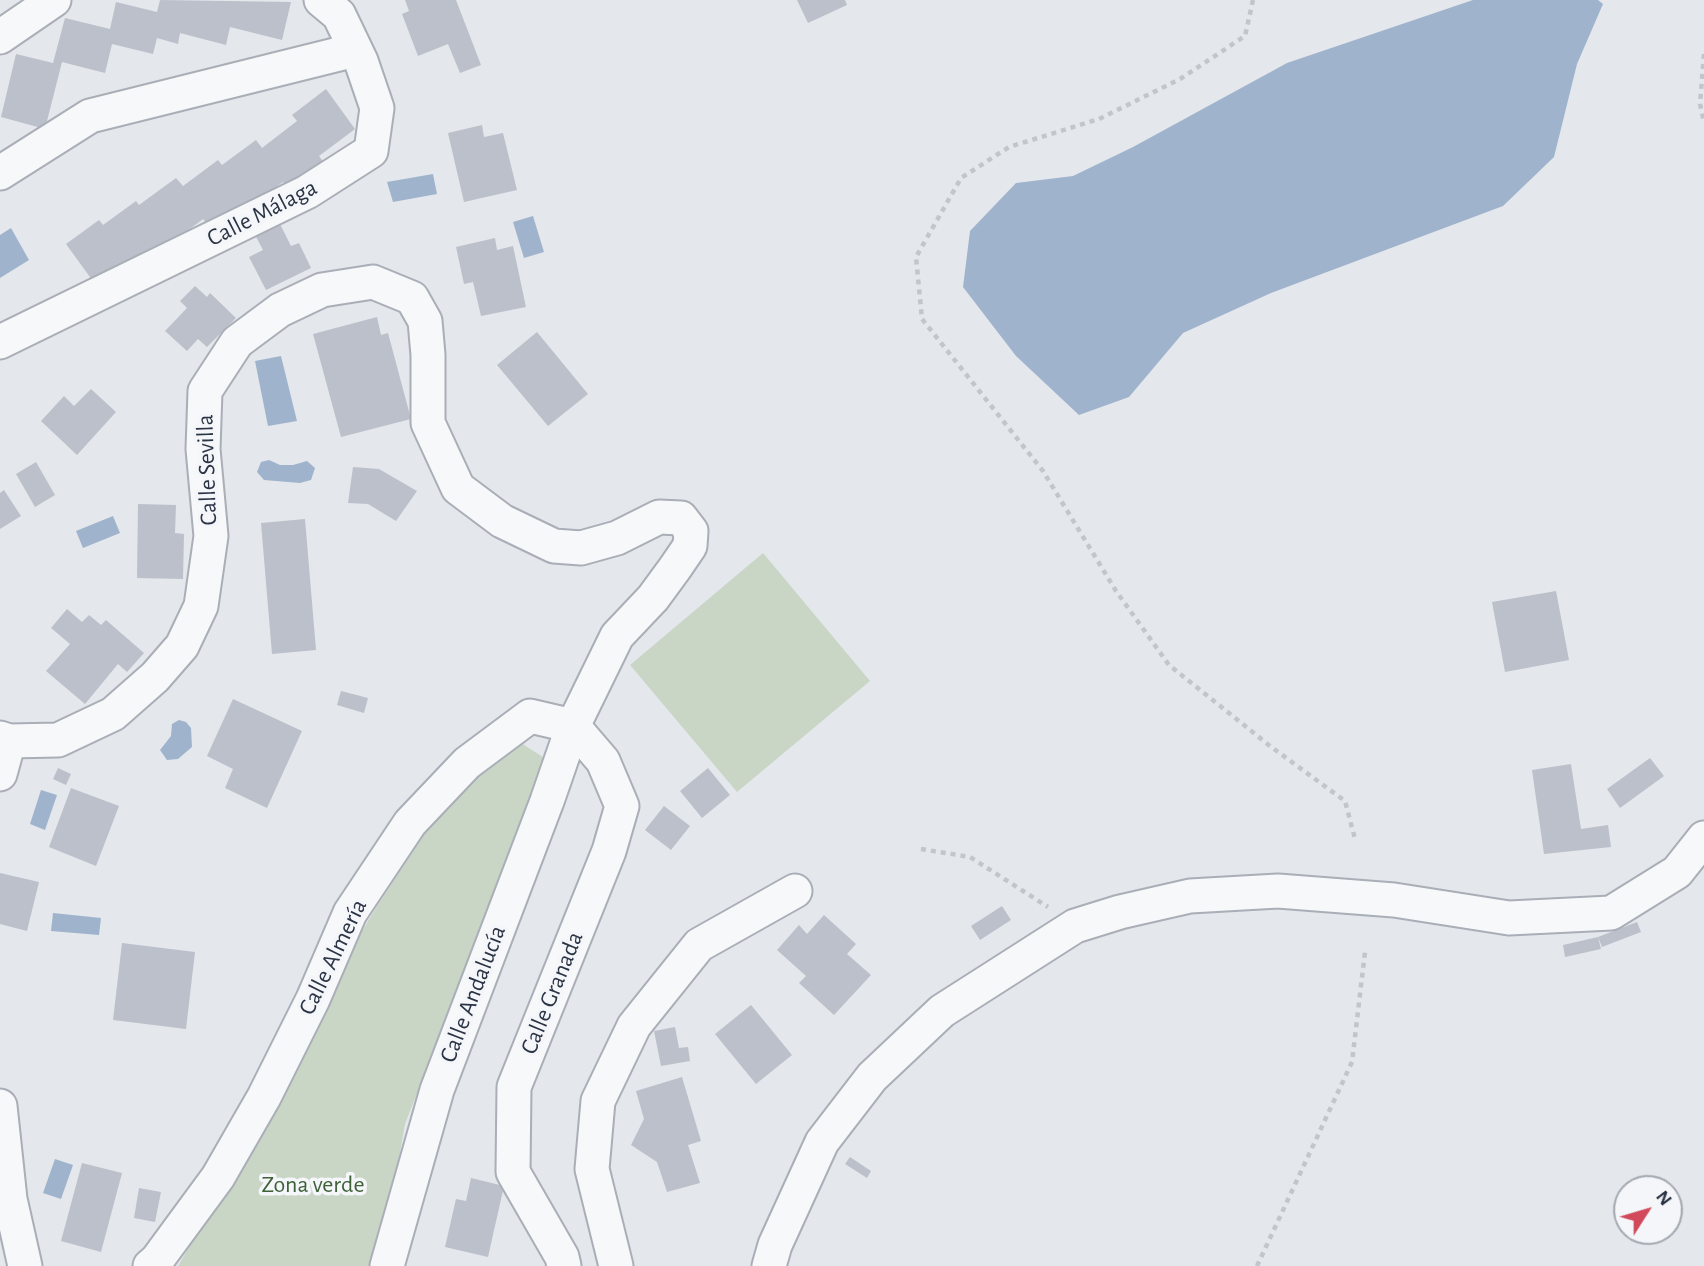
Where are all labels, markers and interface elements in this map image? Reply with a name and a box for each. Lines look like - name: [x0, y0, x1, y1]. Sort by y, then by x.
- street label: Calle Málaga: [202, 173, 322, 253]
- street label: Calle Sevilla: [191, 414, 223, 526]
- street label: Calle Almería: [293, 894, 373, 1020]
- street label: Calle Andalucía: [434, 921, 512, 1067]
- street label: Calle Granada: [514, 927, 590, 1059]
- park label: Zona verde: [261, 1171, 365, 1199]
- north arrow: [1613, 1175, 1683, 1245]
- text: N: [1652, 1187, 1675, 1209]

